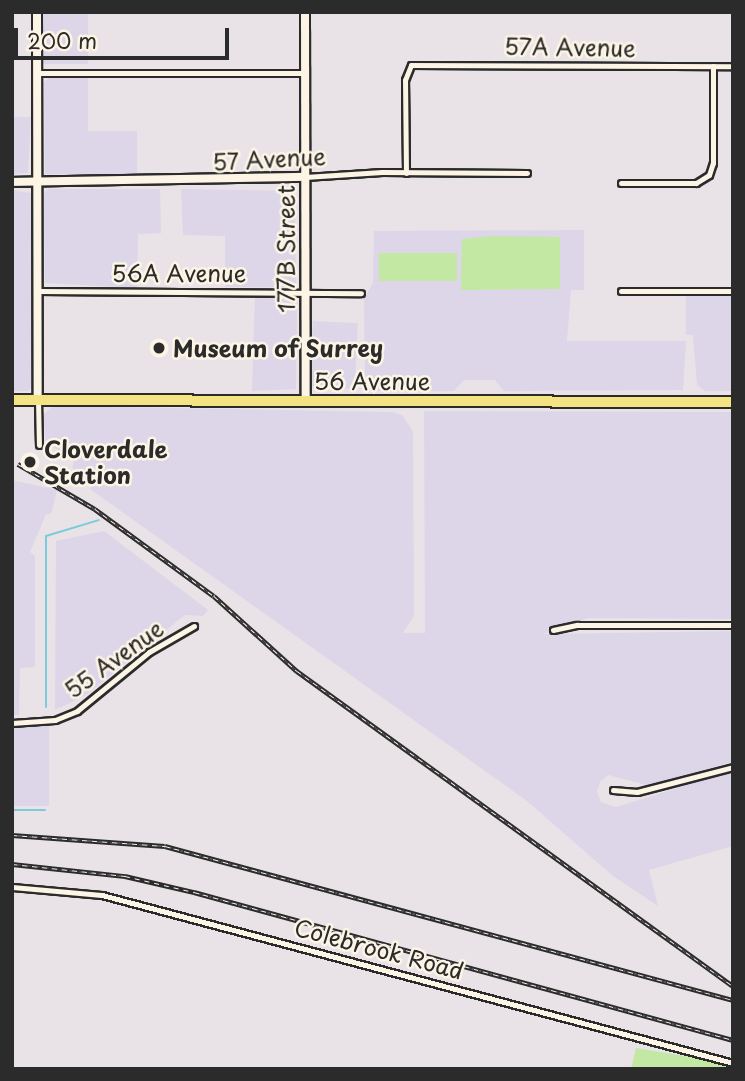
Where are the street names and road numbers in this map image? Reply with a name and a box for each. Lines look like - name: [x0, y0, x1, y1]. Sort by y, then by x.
- street label: 57A Avenue: [505, 32, 635, 62]
- street label: 57 Avenue: [211, 142, 327, 176]
- street label: 177B Street: [272, 186, 300, 312]
- street label: 56A Avenue: [112, 259, 246, 287]
- street label: 56 Avenue: [313, 367, 431, 395]
- street label: 55 Avenue: [59, 614, 169, 704]
- street label: Colebrook Road: [291, 913, 467, 985]

